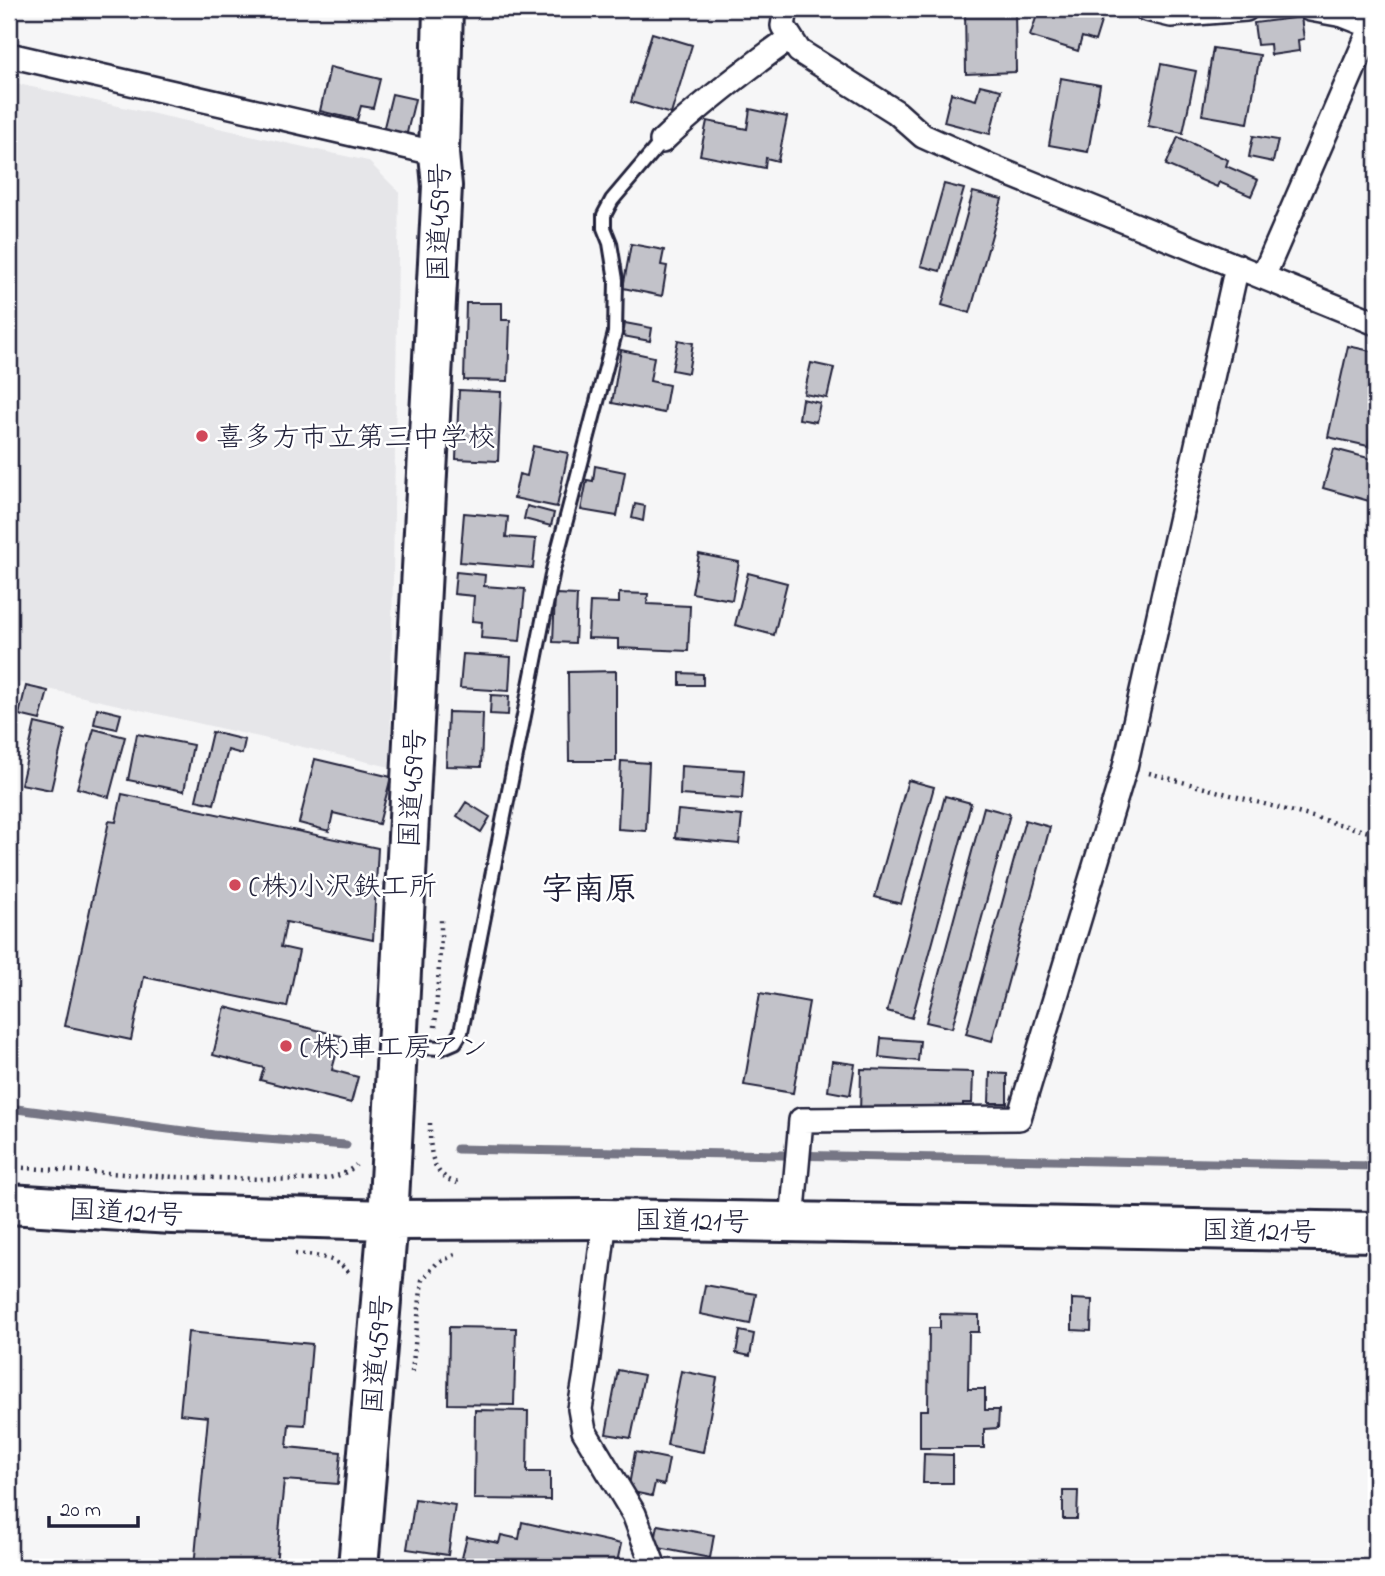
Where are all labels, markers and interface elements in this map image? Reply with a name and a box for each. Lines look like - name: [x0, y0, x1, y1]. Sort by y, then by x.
- street label: 国道459号: [420, 162, 463, 282]
- place label: 喜多方市立第三中学校: [216, 419, 496, 460]
- marker: 喜多方市立第三中学校: [194, 428, 210, 444]
- street label: 国道459号: [391, 727, 438, 849]
- place label: (株)小沢鉄工所: [249, 868, 437, 909]
- district label: 字南原: [541, 868, 637, 915]
- marker: (株)小沢鉄工所: [227, 877, 243, 893]
- place label: (株)車工房アン: [300, 1029, 488, 1070]
- marker: (株)車工房アン: [278, 1038, 294, 1054]
- street label: 国道121号: [67, 1191, 185, 1238]
- street label: 国道121号: [634, 1202, 750, 1245]
- street label: 国道121号: [1201, 1212, 1317, 1255]
- street label: 国道459号: [354, 1293, 405, 1416]
- scale bar: [49, 1485, 138, 1529]
- text: 20 m: [60, 1496, 101, 1526]

